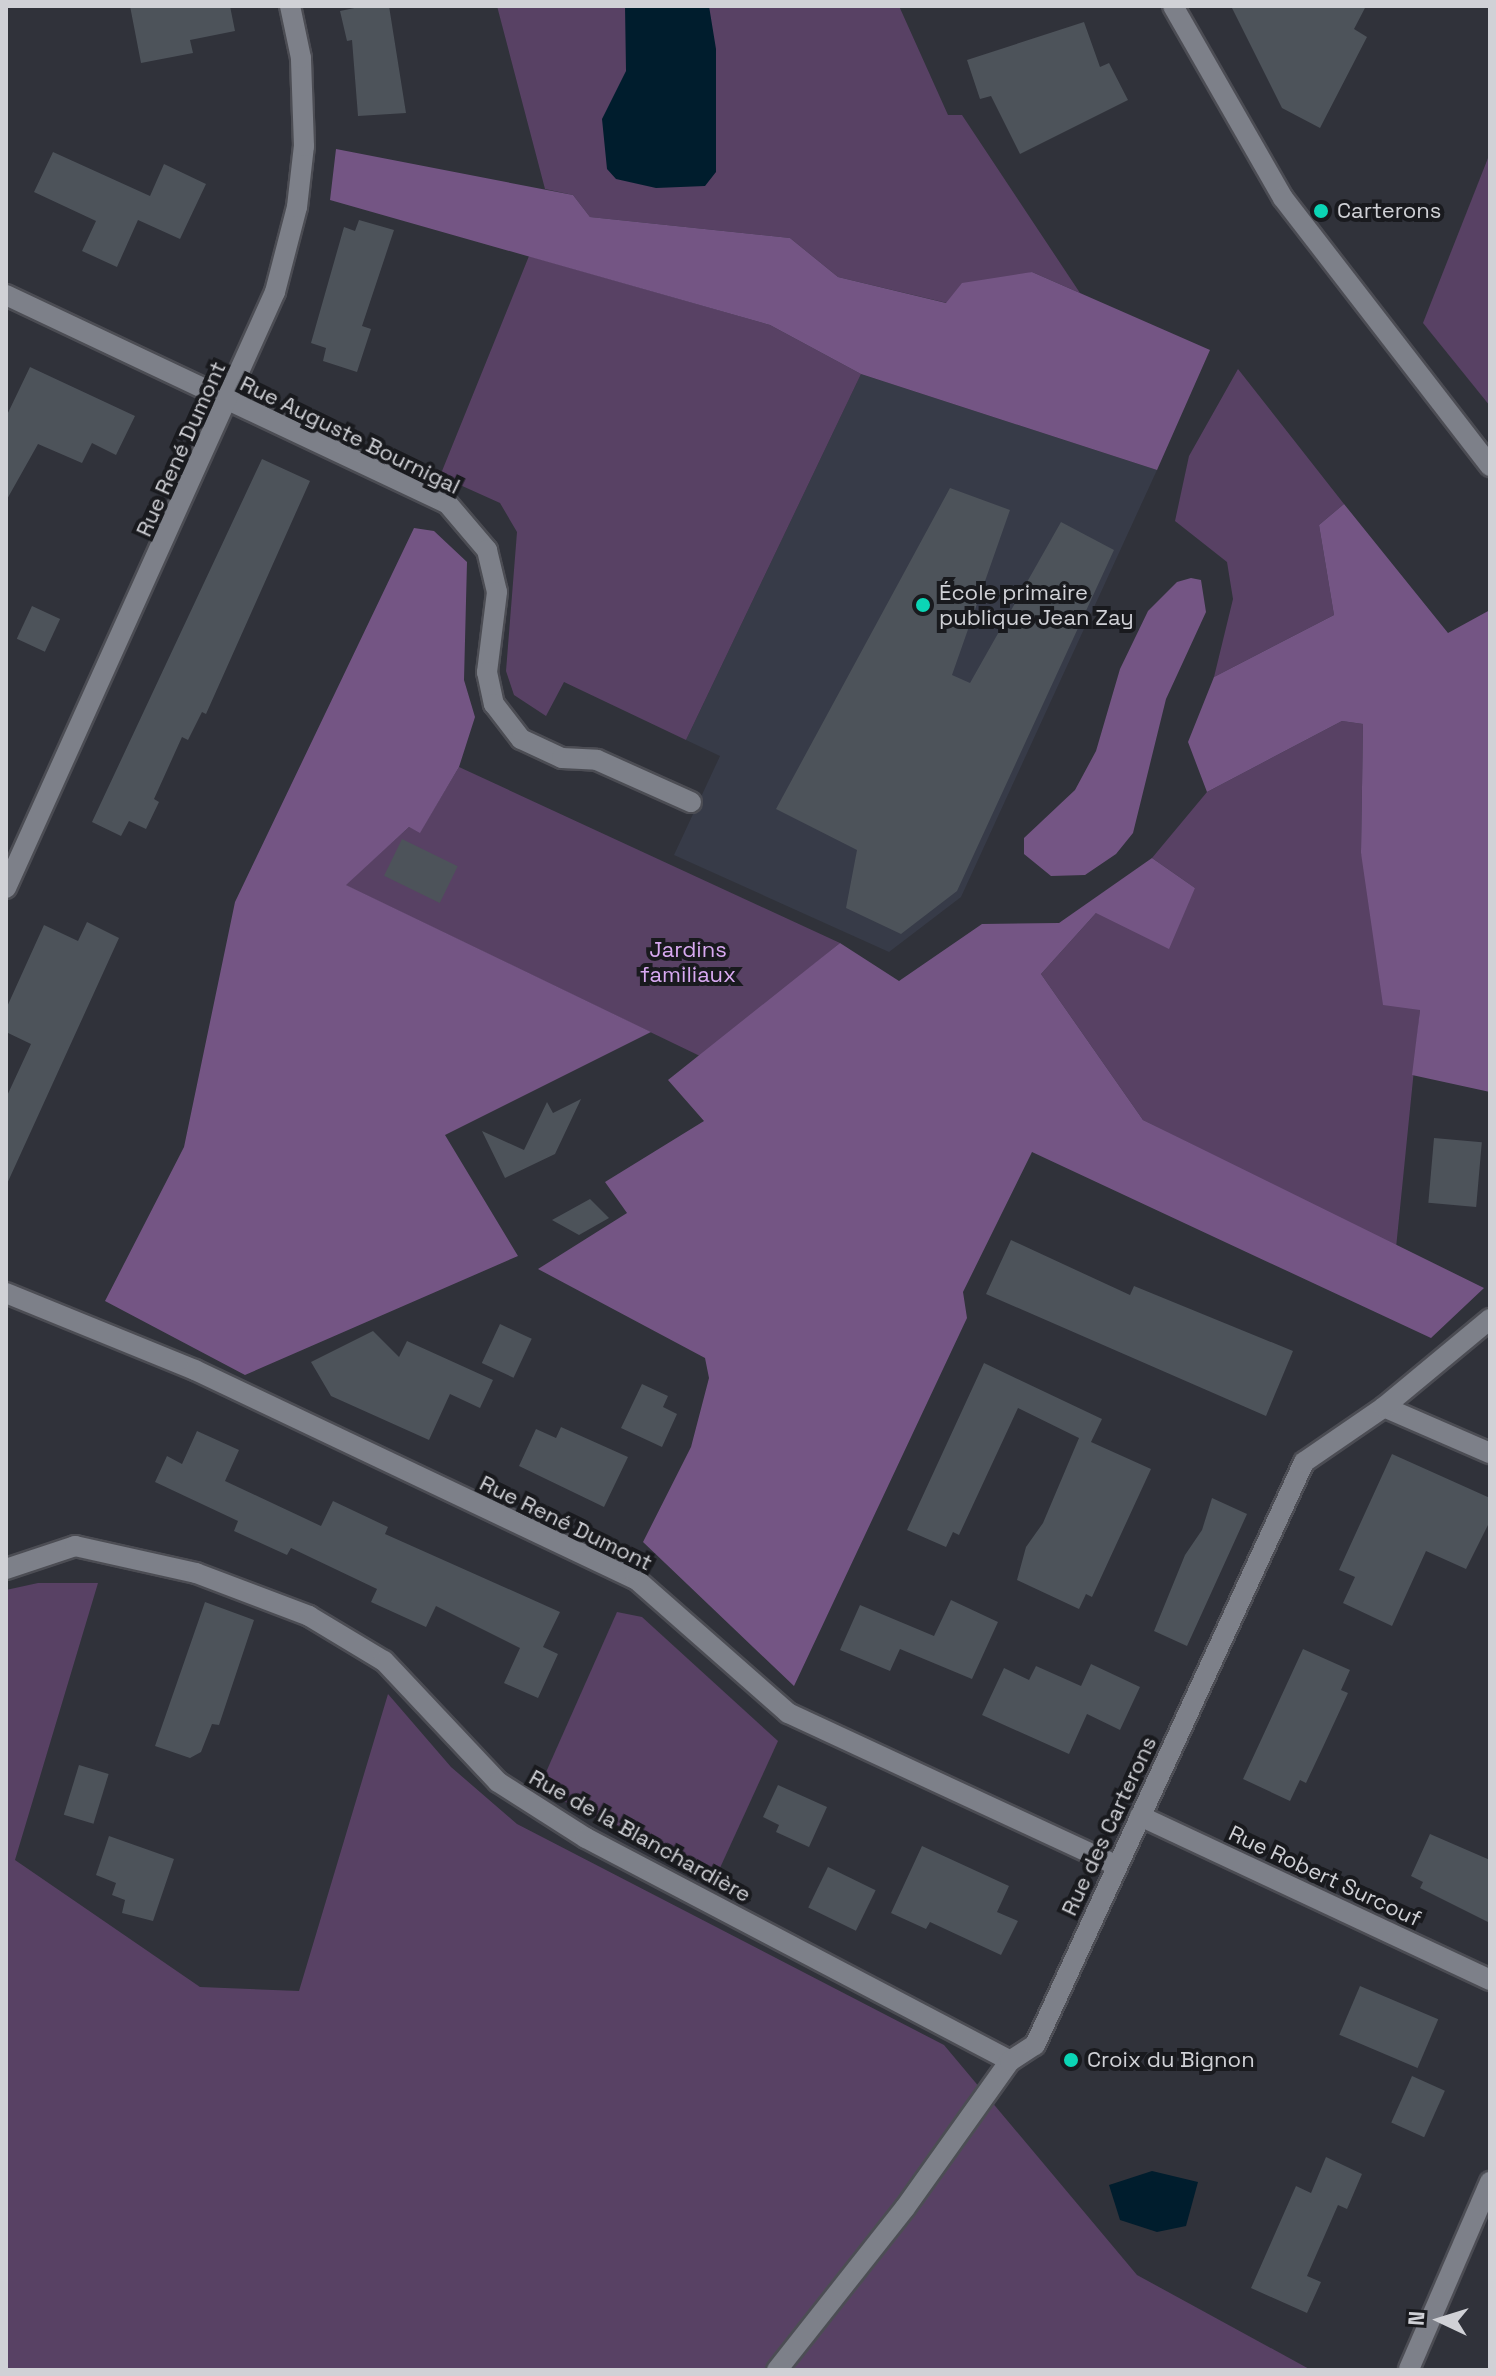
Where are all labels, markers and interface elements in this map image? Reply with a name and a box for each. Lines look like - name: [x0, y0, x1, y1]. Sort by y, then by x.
- place label: Carterons: [1337, 198, 1441, 224]
- marker: Carterons: [1312, 202, 1330, 220]
- street label: Rue René Dumont: [131, 357, 231, 541]
- street label: Rue Auguste Bournigal: [236, 370, 464, 500]
- place label: École primaire publique Jean Zay: [939, 579, 1134, 630]
- marker: École primaire publique Jean Zay: [914, 596, 932, 614]
- park label: Jardins familiaux: [640, 936, 736, 988]
- street label: Rue René Dumont: [475, 1470, 657, 1576]
- street label: Rue des Carterons: [1056, 1732, 1162, 1920]
- street label: Rue de la Blanchardière: [525, 1764, 755, 1908]
- street label: Rue Robert Surcouf: [1224, 1820, 1426, 1932]
- place label: Croix du Bignon: [1087, 2047, 1255, 2073]
- marker: Croix du Bignon: [1062, 2051, 1080, 2069]
- north arrow: [1400, 2280, 1480, 2360]
- text: N: [1402, 2310, 1431, 2327]

